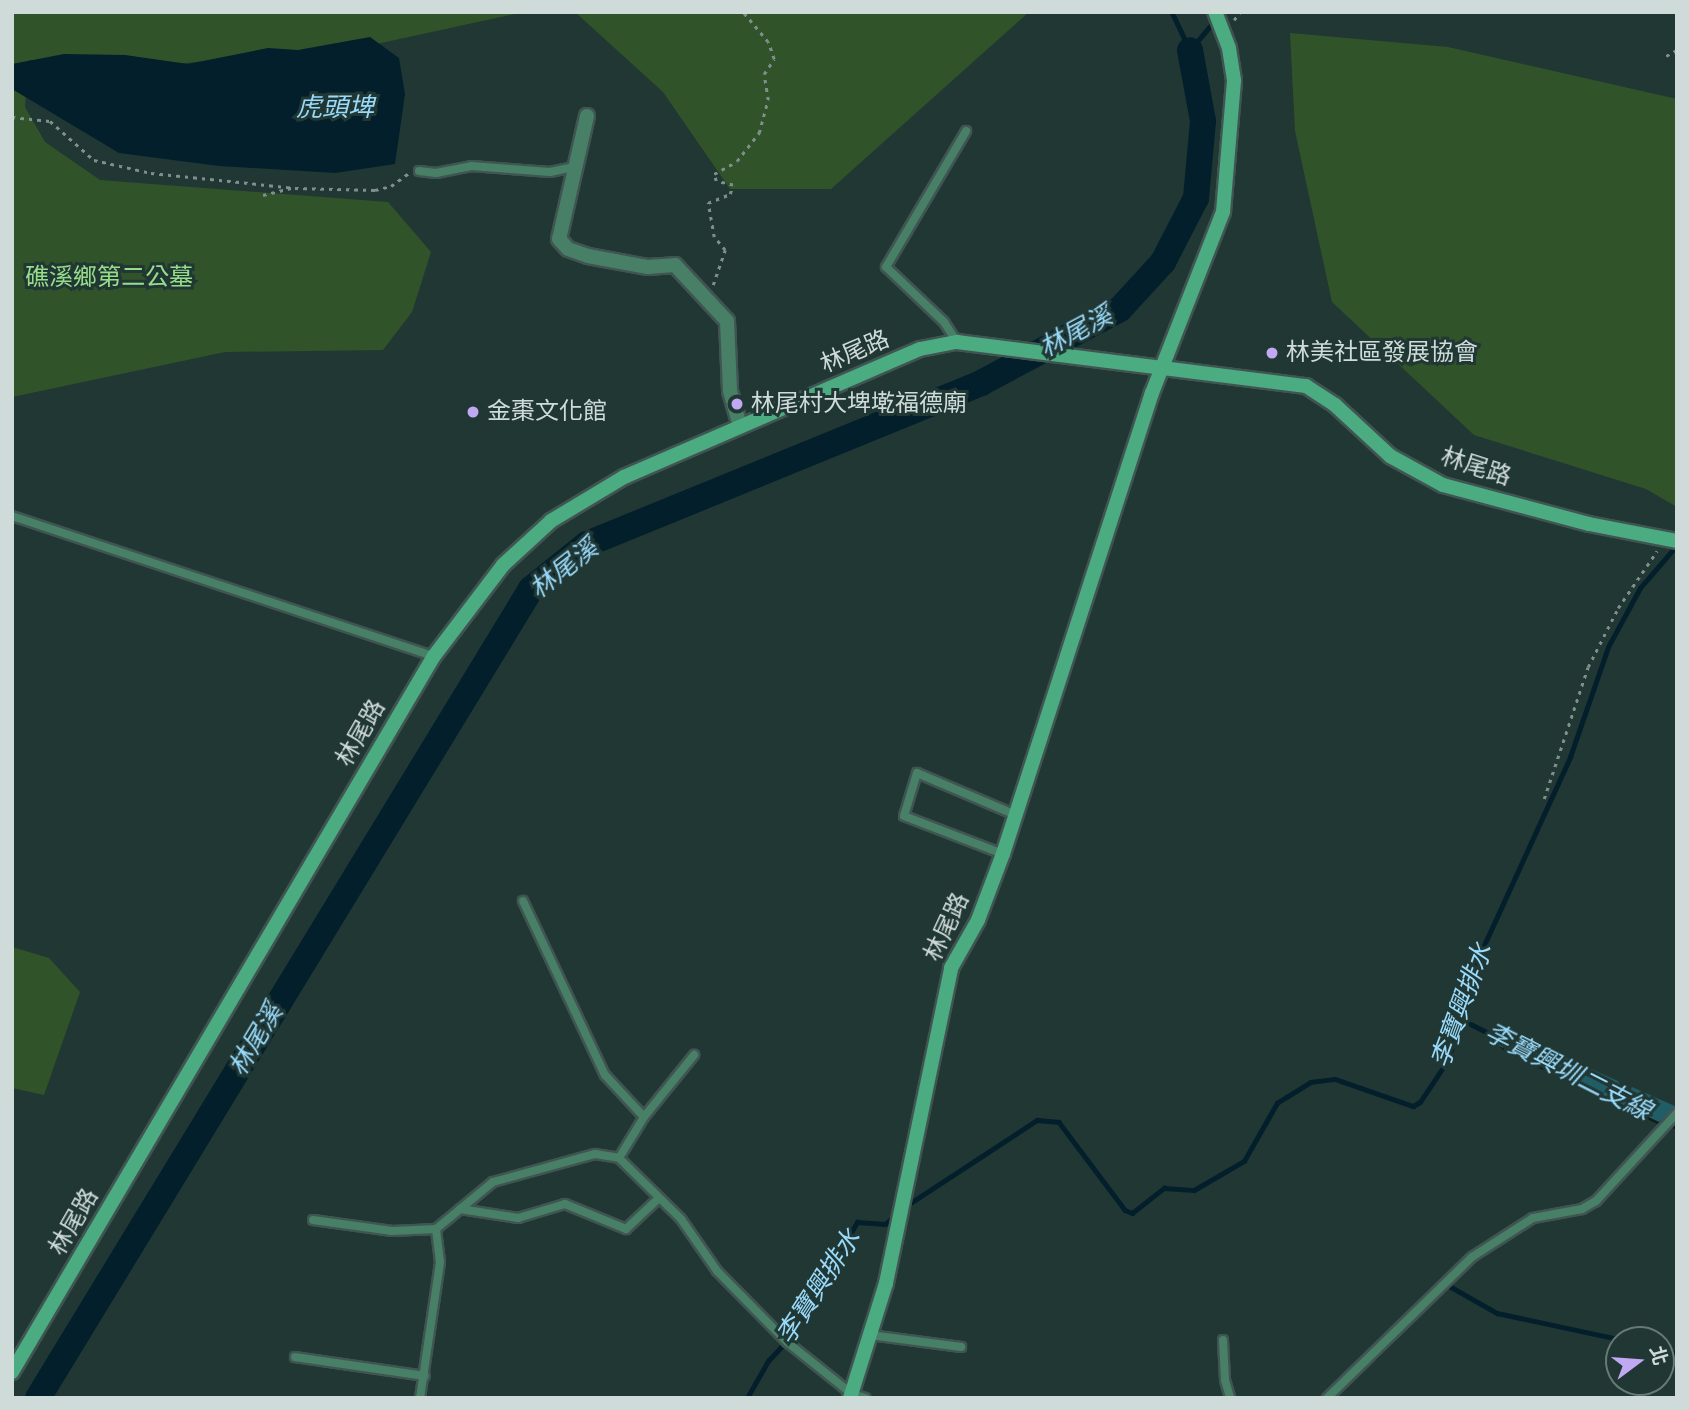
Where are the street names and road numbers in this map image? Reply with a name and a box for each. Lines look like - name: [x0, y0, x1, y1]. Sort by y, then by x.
- street label: 林尾路: [816, 325, 894, 379]
- street label: 林尾路: [1437, 442, 1515, 492]
- street label: 林尾路: [331, 695, 391, 771]
- street label: 林尾路: [919, 888, 975, 966]
- street label: 林尾路: [44, 1184, 104, 1260]

